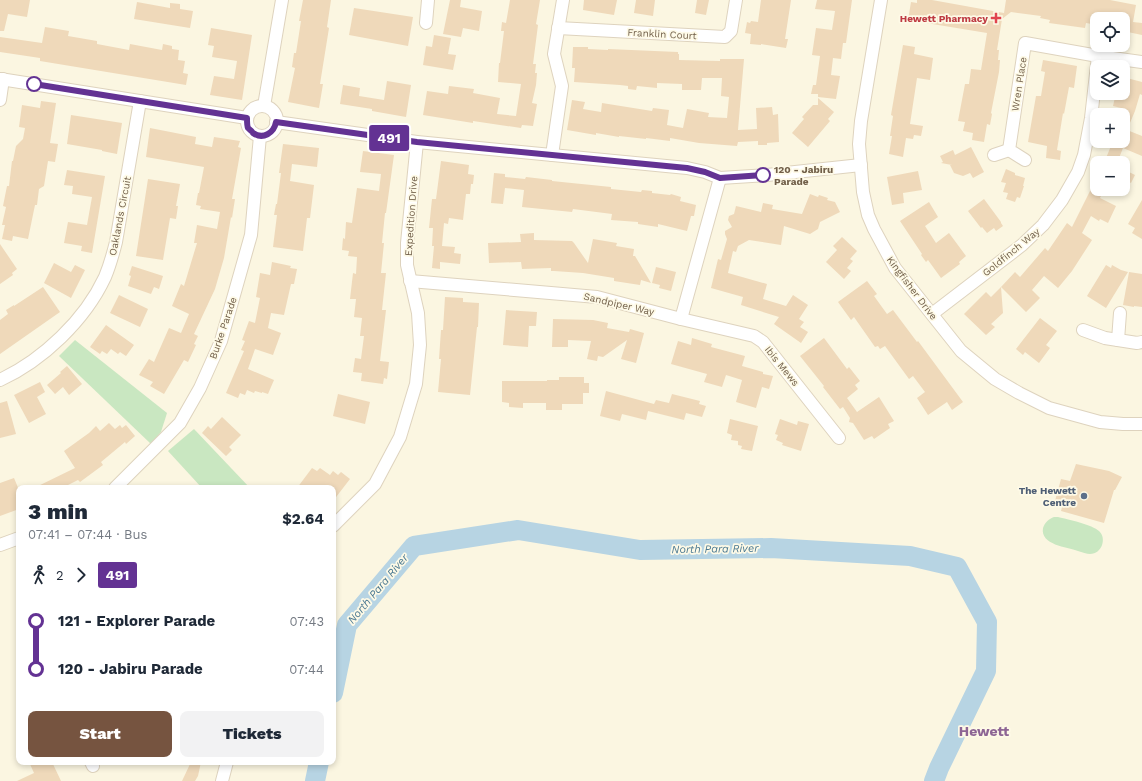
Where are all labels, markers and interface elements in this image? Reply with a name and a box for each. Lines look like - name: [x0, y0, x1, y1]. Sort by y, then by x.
- map controls: [1090, 12, 1130, 196]
- button: locate: [1090, 12, 1130, 52]
- place label: Hewett Pharmacy: [900, 13, 988, 24]
- marker: Hewett Pharmacy: [991, 13, 1001, 23]
- street label: Franklin Court: [627, 27, 698, 41]
- street label: Wren Place: [1009, 56, 1029, 112]
- button: layers: [1090, 60, 1130, 100]
- unlabelled marker: [26, 76, 42, 92]
- button: +: [1090, 108, 1130, 148]
- line badge: 491: [366, 125, 412, 151]
- text: 491: [377, 130, 401, 146]
- button: −: [1090, 156, 1130, 196]
- place label: 120 - Jabiru Parade: [774, 164, 833, 187]
- marker: 120 - Jabiru Parade: [755, 167, 771, 183]
- street label: Oaklands Circuit: [107, 175, 133, 257]
- street label: Expedition Drive: [403, 175, 419, 256]
- street label: Goldfinch Way: [980, 225, 1042, 278]
- street label: Kingfisher Drive: [885, 254, 940, 322]
- street label: Sandpiper Way: [583, 291, 656, 318]
- street label: Burke Parade: [207, 295, 239, 360]
- street label: Ibis Mews: [763, 344, 801, 388]
- place label: The Hewett Centre: [1019, 485, 1077, 508]
- marker: The Hewett Centre: [1079, 491, 1089, 501]
- text: 3 min: [28, 499, 88, 524]
- text: $2.64: [282, 510, 324, 528]
- text: 07:41 – 07:44 · Bus: [28, 527, 147, 542]
- water label: North Para River: [671, 542, 759, 556]
- water label: North Para River: [345, 551, 411, 626]
- icon: walk: [28, 564, 50, 586]
- icon: forward: [70, 564, 92, 586]
- text: 491: [106, 567, 129, 583]
- text: 2: [56, 568, 64, 583]
- text: 121 - Explorer Parade: [58, 612, 215, 630]
- text: 07:43: [290, 614, 324, 629]
- text: 120 - Jabiru Parade: [58, 660, 203, 678]
- text: 07:44: [289, 662, 324, 677]
- button: Start: [28, 711, 172, 757]
- button: Tickets: [180, 711, 324, 757]
- district label: Hewett: [959, 723, 1009, 739]

